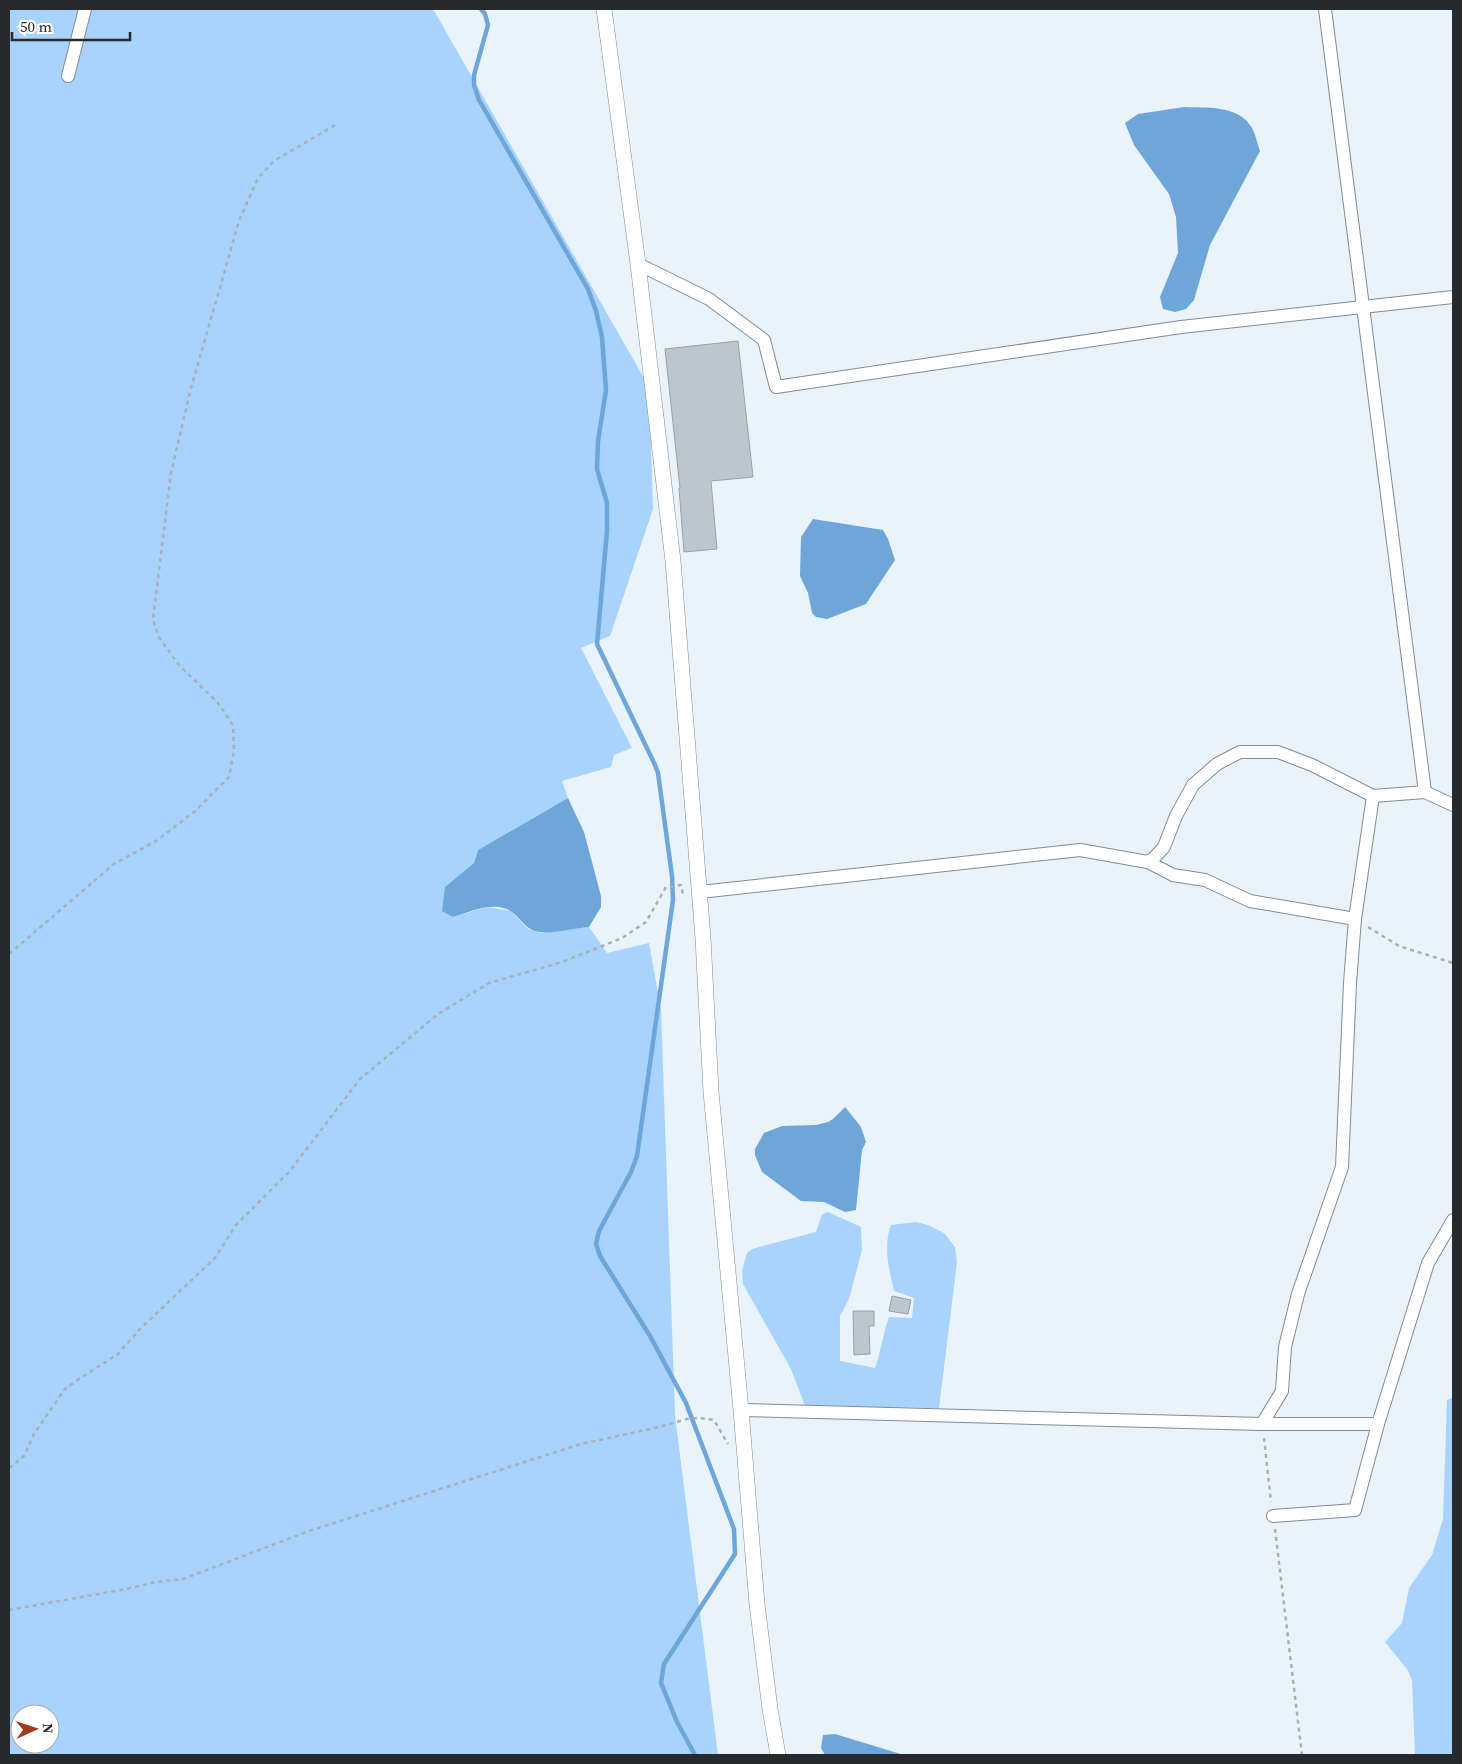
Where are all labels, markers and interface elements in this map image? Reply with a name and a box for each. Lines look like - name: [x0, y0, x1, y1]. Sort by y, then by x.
- scale bar: [12, 10, 130, 42]
- text: 50 m: [20, 16, 52, 37]
- north arrow: [10, 1704, 60, 1754]
- text: N: [38, 1723, 58, 1734]

